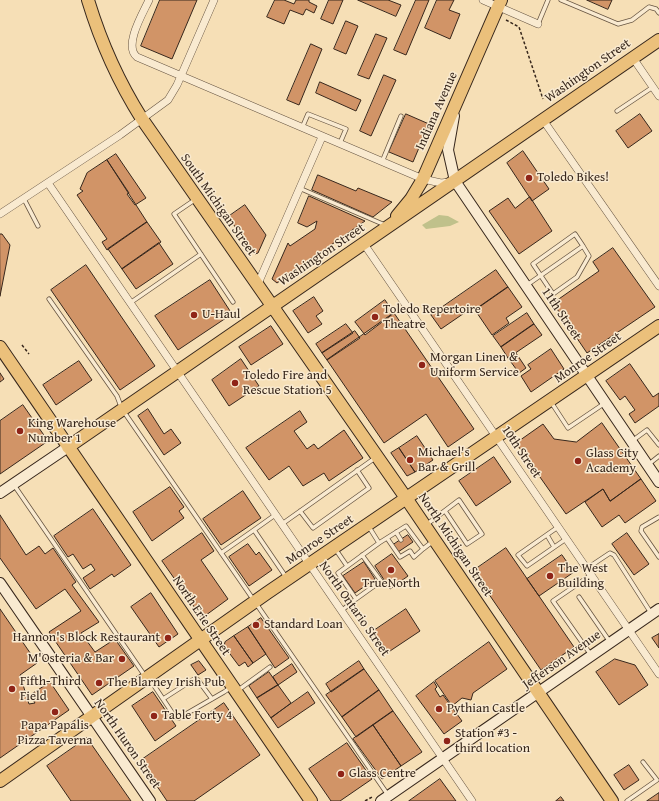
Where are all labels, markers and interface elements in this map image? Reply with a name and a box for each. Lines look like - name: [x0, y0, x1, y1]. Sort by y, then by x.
- street label: Washington Street: [542, 36, 634, 106]
- street label: Indiana Avenue: [413, 69, 461, 153]
- street label: South Michigan Street: [177, 151, 259, 259]
- place label: Toledo Bikes!: [537, 170, 609, 186]
- marker: Toledo Bikes!: [524, 173, 534, 183]
- street label: Washington Street: [276, 220, 368, 290]
- street label: 11th Street: [538, 285, 584, 343]
- place label: Toledo Repertoire Theatre: [383, 302, 481, 333]
- place label: U-Haul: [202, 307, 240, 323]
- marker: U-Haul: [189, 310, 199, 320]
- marker: Toledo Repertoire Theatre: [370, 312, 380, 322]
- street label: Monroe Street: [551, 329, 625, 387]
- place label: Morgan Linen & Uniform Service: [430, 350, 519, 381]
- marker: Morgan Linen & Uniform Service: [417, 360, 427, 370]
- place label: Toledo Fire and Rescue Station 5: [243, 368, 332, 399]
- marker: Toledo Fire and Rescue Station 5: [230, 378, 240, 388]
- place label: King Warehouse Number 1: [28, 416, 116, 447]
- street label: 10th Street: [498, 423, 544, 481]
- marker: King Warehouse Number 1: [15, 426, 25, 436]
- place label: Michael's Bar & Grill: [418, 445, 475, 476]
- place label: Glass City Academy: [586, 446, 638, 477]
- marker: Michael's Bar & Grill: [405, 455, 415, 465]
- marker: Glass City Academy: [573, 456, 583, 466]
- street label: North Michigan Street: [414, 490, 496, 600]
- street label: Monroe Street: [283, 512, 357, 568]
- street label: North Ontario Street: [315, 558, 393, 660]
- place label: The West Building: [558, 561, 608, 592]
- marker: TrueNorth: [386, 565, 396, 575]
- marker: The West Building: [545, 571, 555, 581]
- street label: North Erie Street: [169, 573, 233, 659]
- place label: TrueNorth: [362, 576, 420, 592]
- place label: Standard Loan: [264, 617, 343, 633]
- marker: Standard Loan: [251, 620, 261, 630]
- street label: Jefferson Avenue: [520, 627, 604, 693]
- place label: Hannon's Block Restaurant: [13, 630, 160, 646]
- marker: Hannon's Block Restaurant: [163, 633, 173, 643]
- place label: M'Osteria & Bar: [28, 651, 114, 667]
- marker: M'Osteria & Bar: [117, 654, 127, 664]
- place label: Fifth-Third Field: [20, 674, 81, 705]
- place label: The Blarney Irish Pub: [107, 675, 225, 691]
- marker: The Blarney Irish Pub: [94, 678, 104, 688]
- marker: Fifth-Third Field: [7, 684, 17, 694]
- street label: North Huron Street: [90, 696, 164, 792]
- place label: Pythian Castle: [447, 701, 525, 717]
- marker: Pythian Castle: [434, 704, 444, 714]
- marker: Papa Papalis Pizza Taverna: [50, 707, 60, 717]
- place label: Table Forty 4: [162, 708, 232, 724]
- marker: Table Forty 4: [149, 711, 159, 721]
- place label: Papa Papalis Pizza Taverna: [18, 718, 92, 749]
- place label: Station #3 - third location: [455, 726, 530, 757]
- marker: Station #3 - third location: [442, 736, 452, 746]
- place label: Glass Centre: [349, 766, 416, 782]
- marker: Glass Centre: [336, 769, 346, 779]

